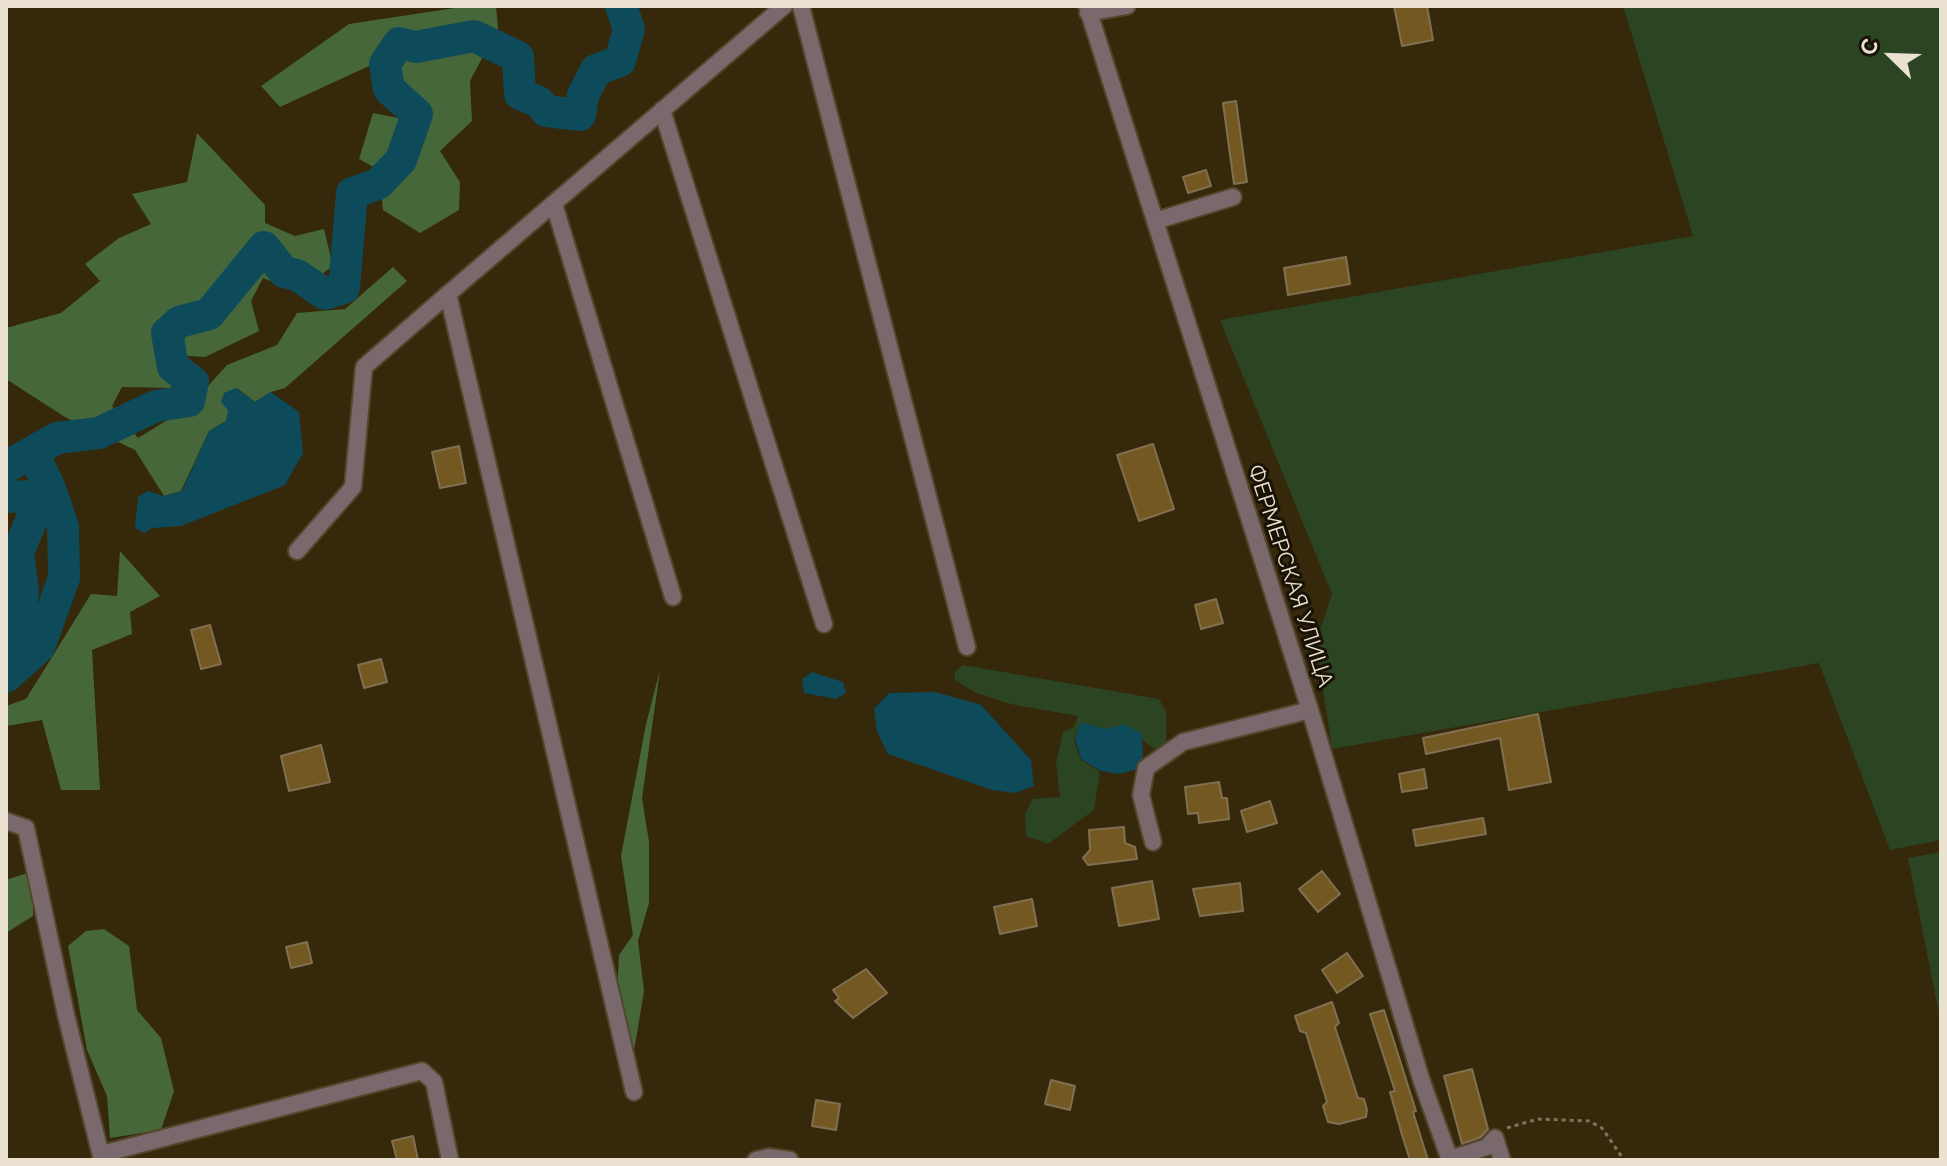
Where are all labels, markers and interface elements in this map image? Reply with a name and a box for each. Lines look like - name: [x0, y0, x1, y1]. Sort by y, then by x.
- north arrow: [1851, 16, 1931, 96]
- text: С: [1854, 35, 1884, 59]
- street label: ФЕРМЕРСКАЯ УЛИЦА: [1242, 462, 1338, 690]

